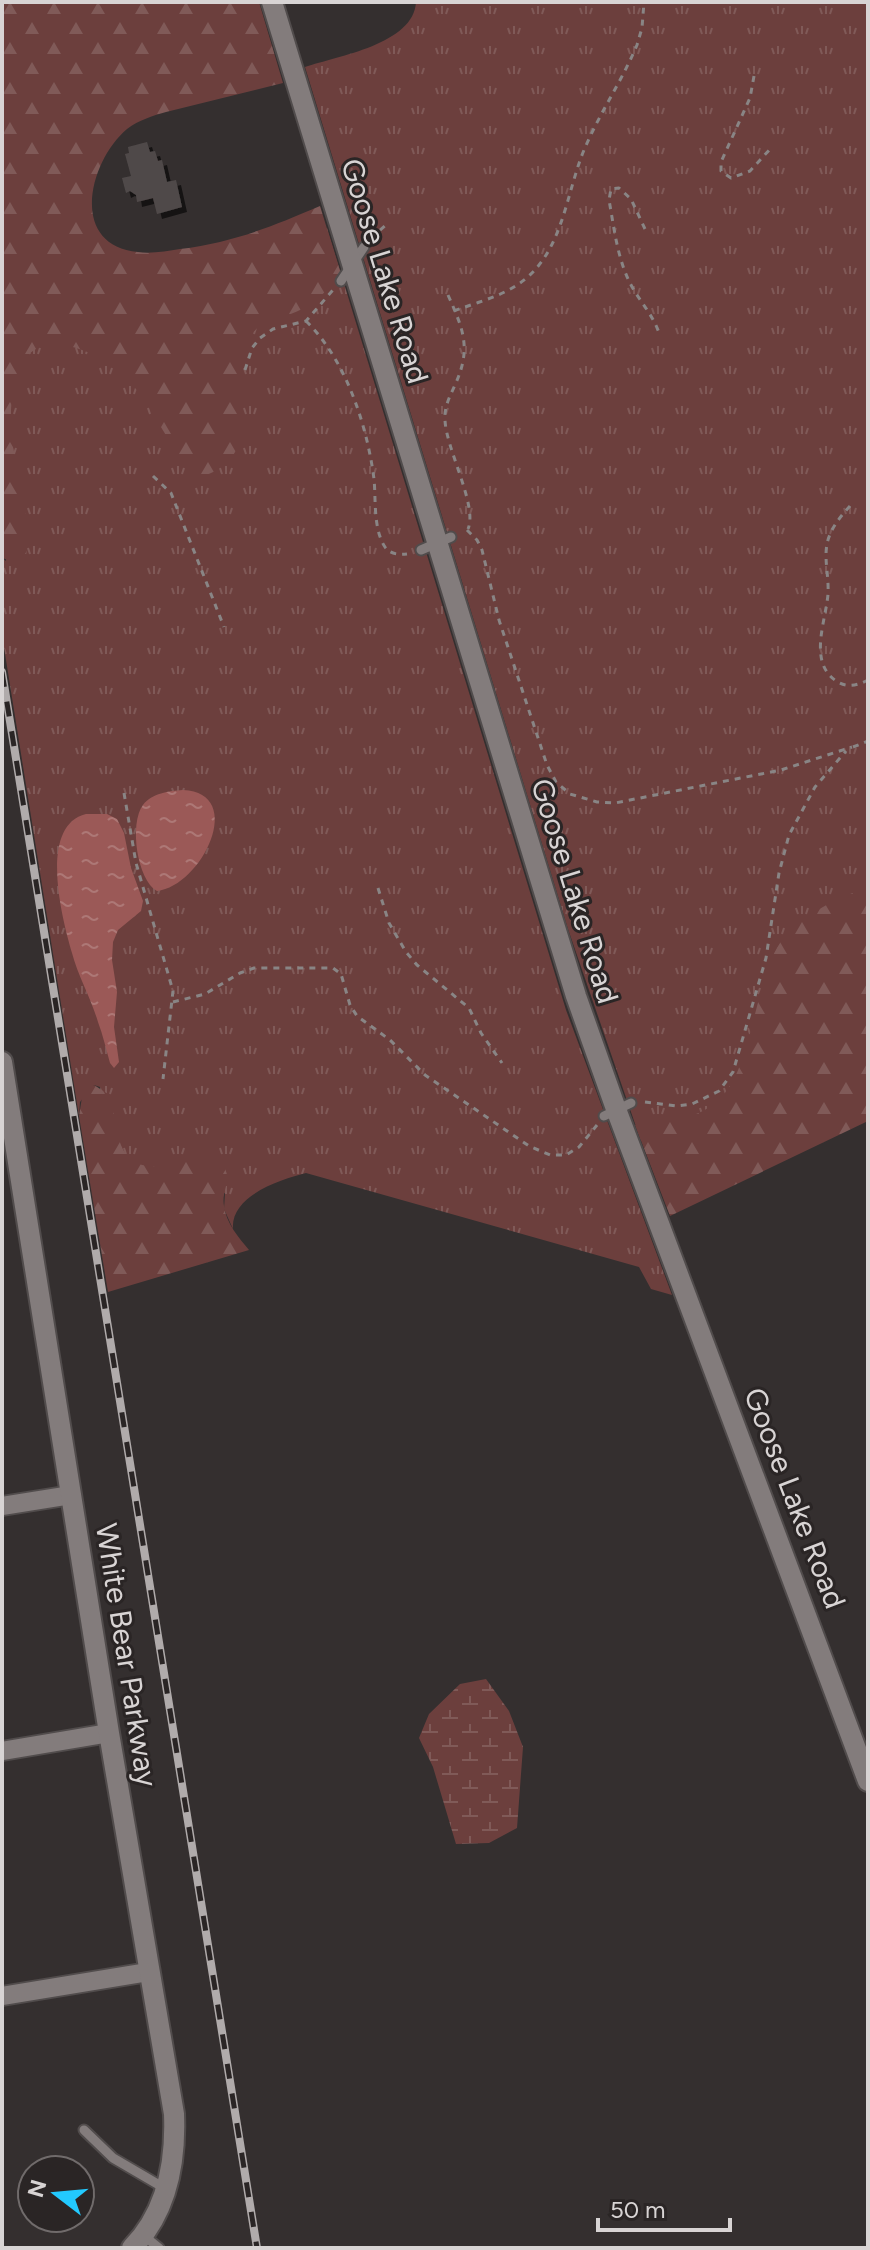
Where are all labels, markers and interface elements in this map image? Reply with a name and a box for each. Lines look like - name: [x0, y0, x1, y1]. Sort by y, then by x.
- street label: Goose Lake Road: [333, 154, 437, 388]
- street label: Goose Lake Road: [523, 774, 627, 1008]
- street label: Goose Lake Road: [736, 1382, 854, 1614]
- street label: White Bear Parkway: [88, 1521, 166, 1790]
- north arrow: [16, 2154, 96, 2234]
- text: N: [22, 2177, 53, 2201]
- scale bar: [598, 2182, 730, 2232]
- text: 50 m: [610, 2195, 666, 2224]

